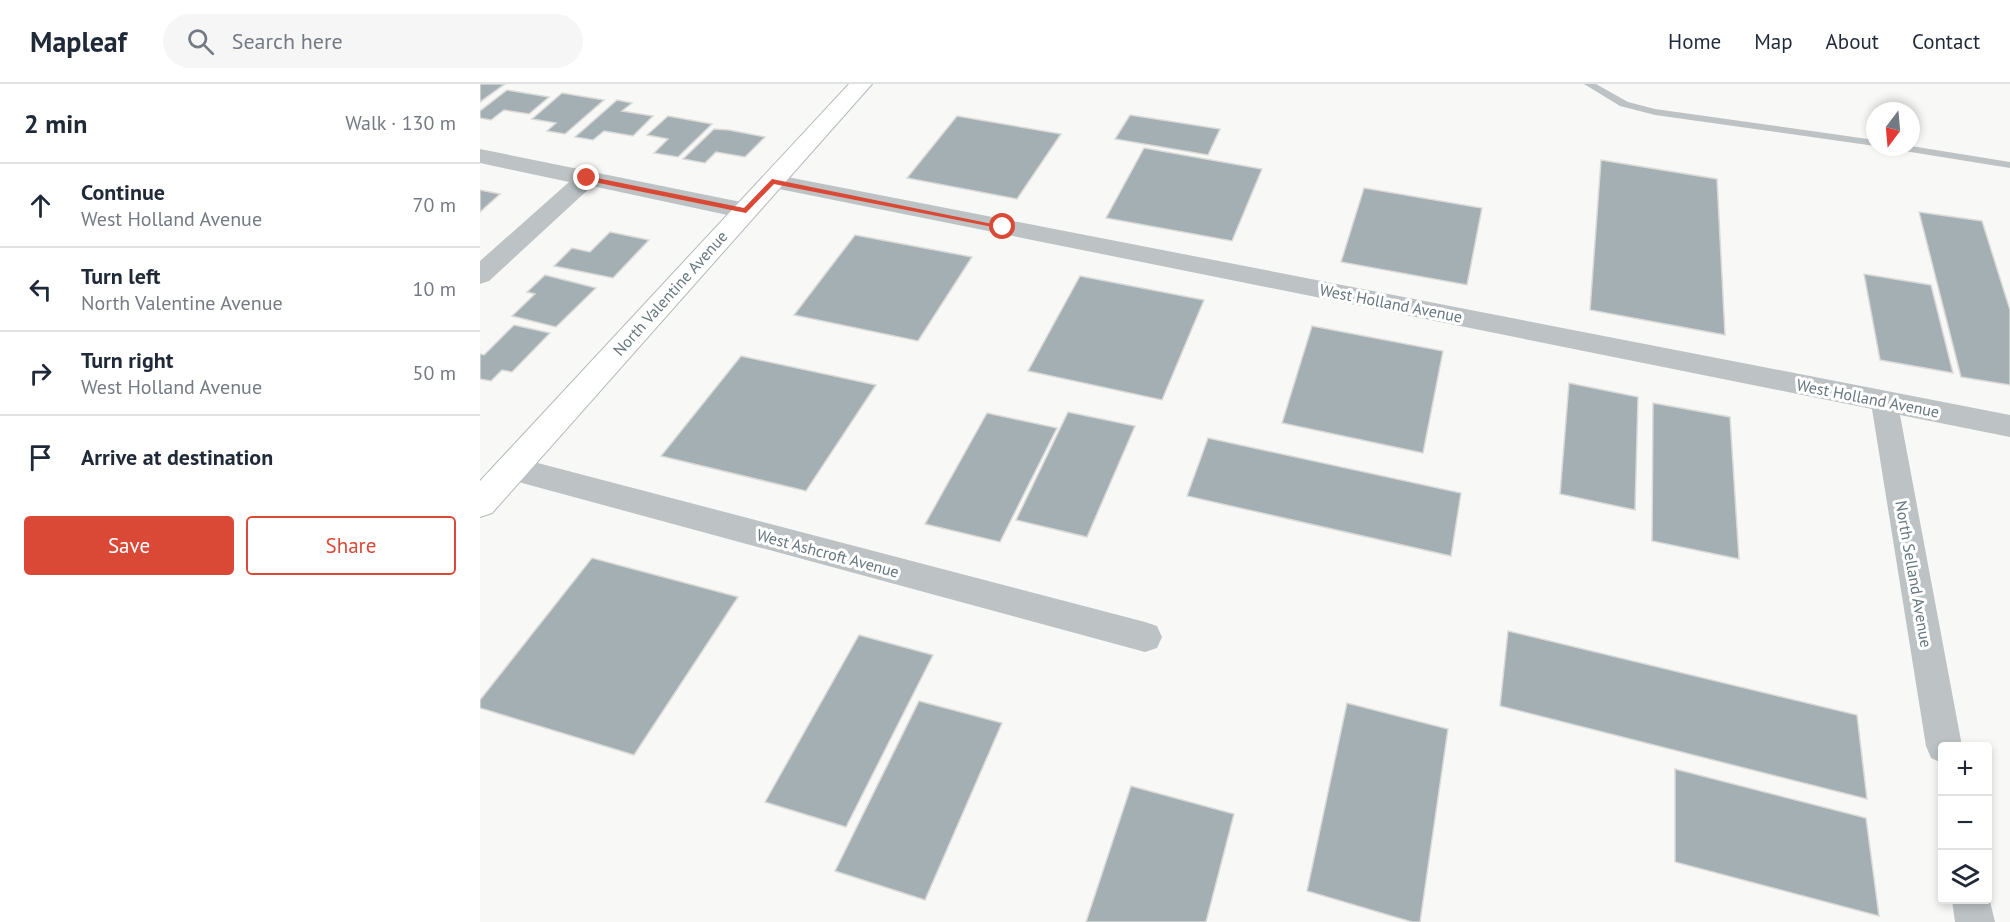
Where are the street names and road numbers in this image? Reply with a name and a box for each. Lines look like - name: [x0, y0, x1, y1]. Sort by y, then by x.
- street label: North Valentine Avenue: [609, 226, 731, 360]
- street label: West Holland Avenue: [1318, 279, 1464, 327]
- street label: West Holland Avenue: [1795, 374, 1941, 422]
- street label: North Selland Avenue: [1891, 499, 1937, 649]
- street label: West Ashcroft Avenue: [755, 524, 901, 582]

